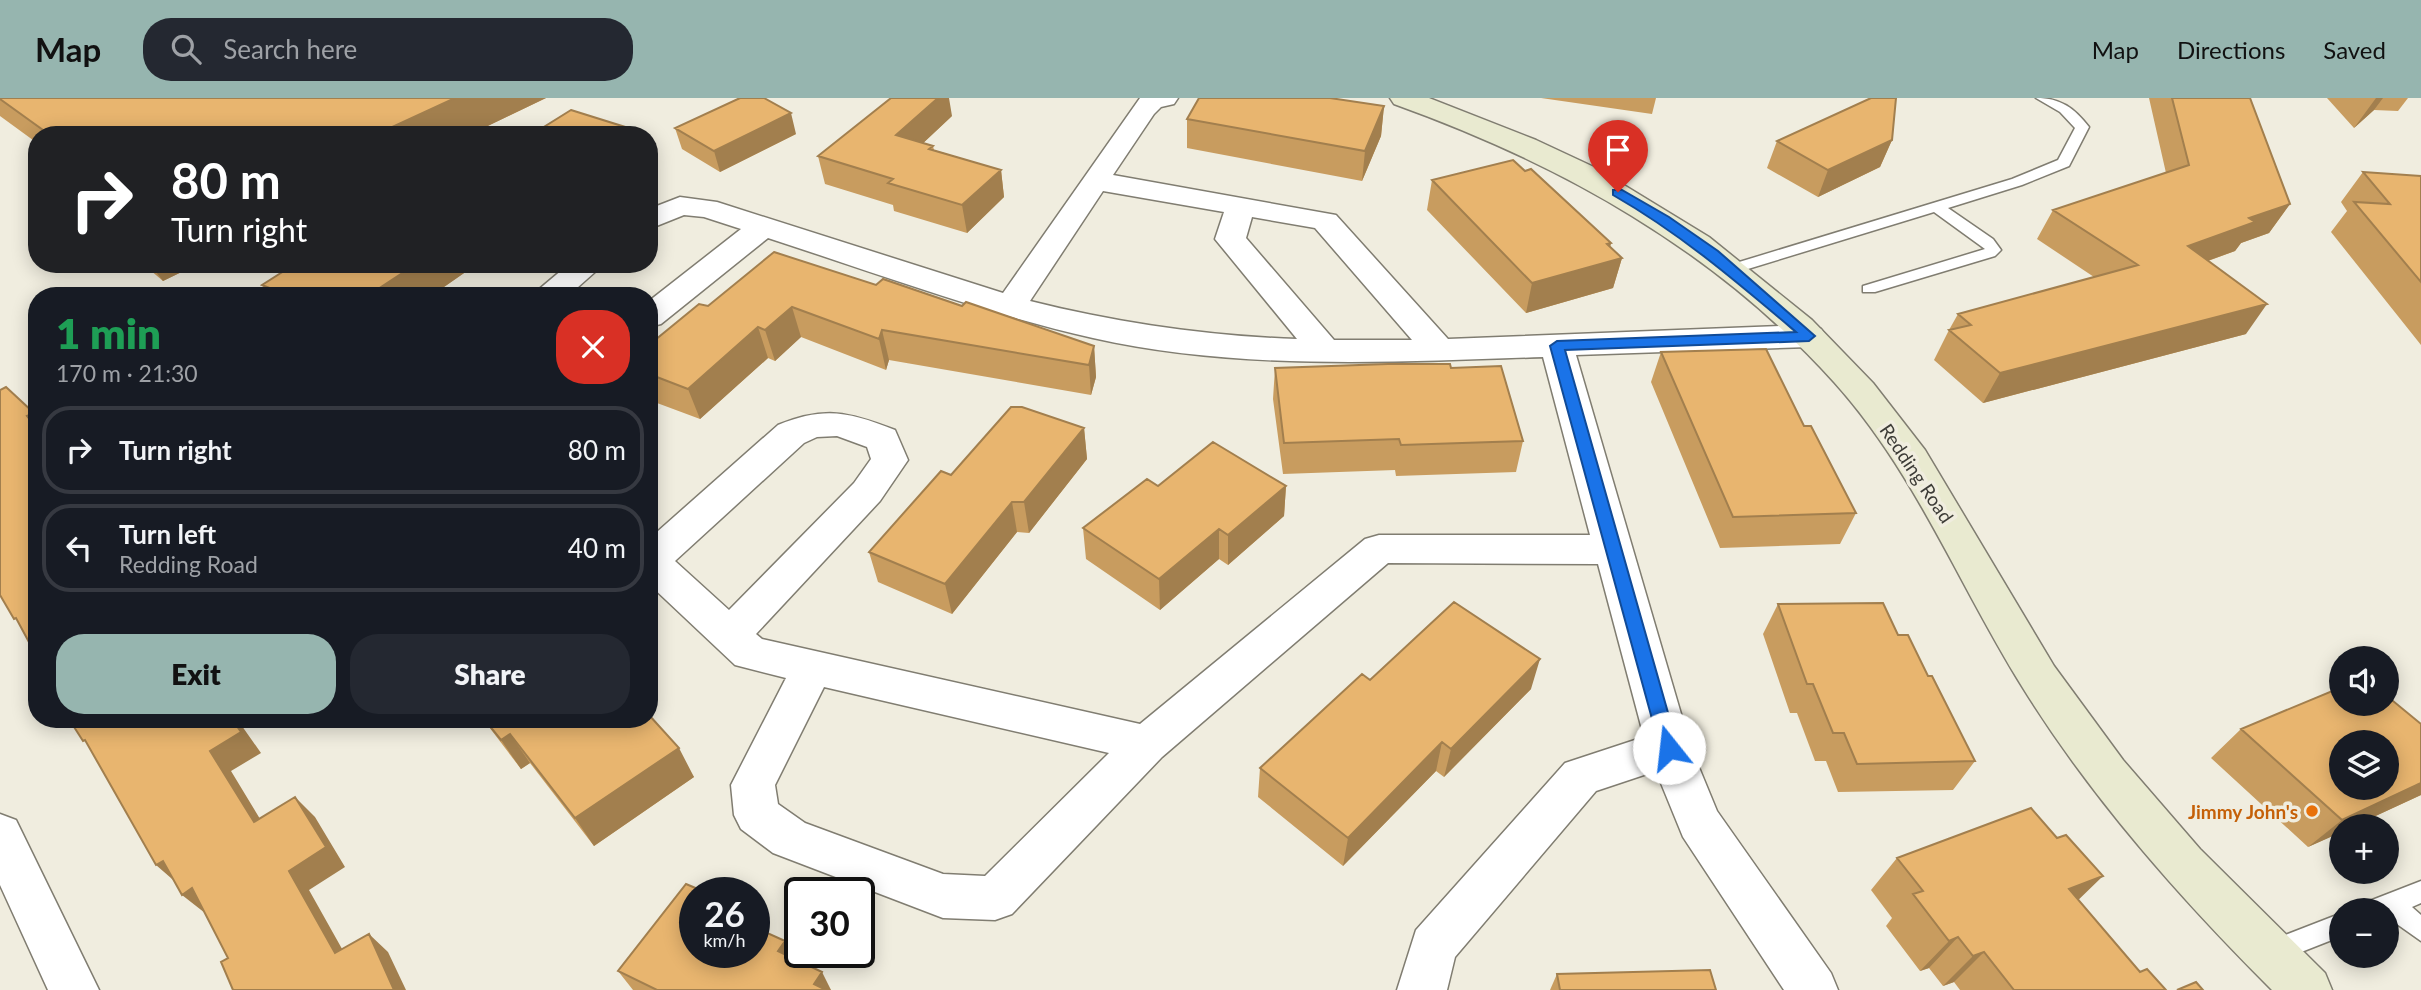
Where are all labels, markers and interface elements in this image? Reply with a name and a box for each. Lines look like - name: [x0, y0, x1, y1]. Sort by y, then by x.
- search box: [143, 18, 633, 81]
- text: Map: [35, 29, 101, 69]
- icon: search: [167, 30, 205, 68]
- text: Search here: [223, 33, 357, 65]
- text: Map: [2092, 35, 2139, 64]
- text: Directions: [2177, 35, 2285, 64]
- text: Saved: [2323, 35, 2386, 64]
- pin: [1588, 120, 1648, 192]
- icon: arrive: [1599, 131, 1637, 169]
- text: 80 m: [171, 151, 281, 209]
- icon: right: [56, 154, 147, 245]
- text: Turn right: [171, 210, 307, 249]
- text: 1 min: [56, 308, 161, 358]
- button: close: [556, 310, 630, 384]
- text: 170 m · 21:30: [56, 359, 198, 387]
- street label: Redding Road: [1875, 419, 1959, 527]
- icon: right: [60, 431, 98, 469]
- text: Turn right: [119, 434, 232, 466]
- text: 80 m: [568, 434, 626, 466]
- text: Turn left: [119, 518, 216, 550]
- icon: left: [60, 529, 98, 567]
- text: 40 m: [568, 532, 626, 564]
- text: Redding Road: [119, 550, 258, 578]
- button: Exit: [56, 634, 336, 714]
- button: Share: [350, 634, 630, 714]
- map controls: [2329, 646, 2399, 968]
- button: sound: [2329, 646, 2399, 716]
- position arrow: [1632, 711, 1706, 785]
- button: layers: [2329, 730, 2399, 800]
- place label: Jimmy John's: [2188, 800, 2298, 823]
- marker: Jimmy John's: [2304, 803, 2320, 819]
- button: +: [2329, 814, 2399, 884]
- speed limit sign: 30: [784, 877, 875, 968]
- text: 26: [704, 892, 745, 934]
- button: −: [2329, 898, 2399, 968]
- text: km/h: [703, 929, 746, 951]

